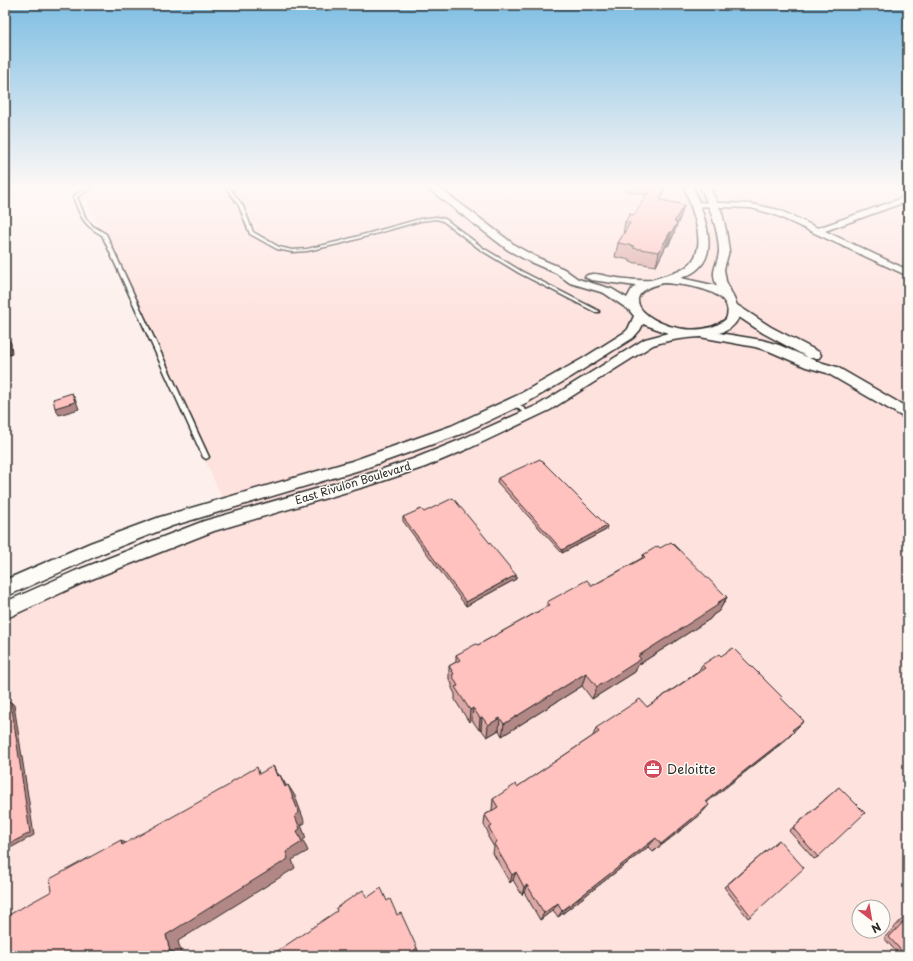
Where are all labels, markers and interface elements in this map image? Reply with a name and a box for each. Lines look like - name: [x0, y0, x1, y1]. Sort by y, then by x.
- street label: East Rivulon Boulevard: [293, 457, 413, 508]
- office icon: Deloitte: [642, 758, 664, 780]
- place label: Deloitte: [667, 759, 716, 778]
- north arrow: [851, 899, 891, 939]
- text: N: [868, 918, 885, 938]

